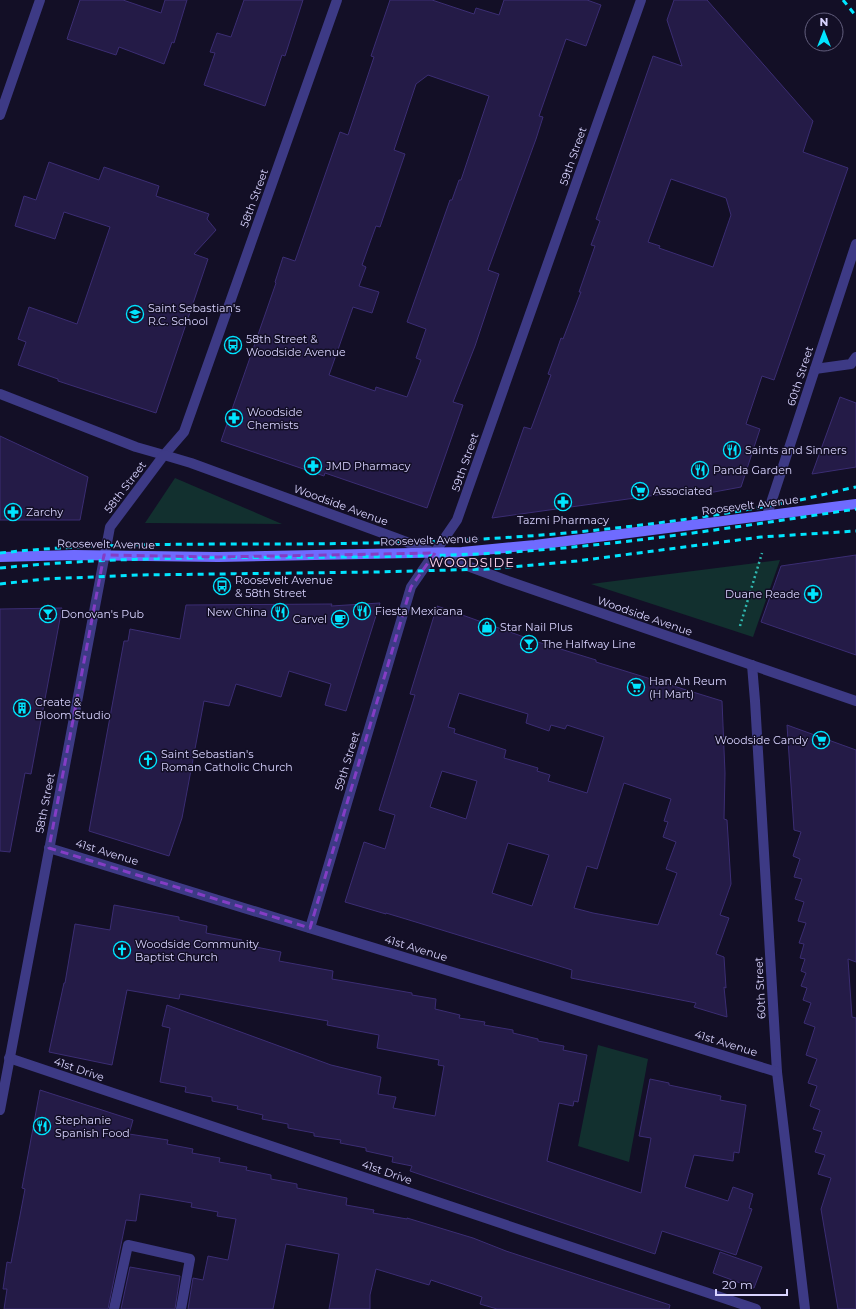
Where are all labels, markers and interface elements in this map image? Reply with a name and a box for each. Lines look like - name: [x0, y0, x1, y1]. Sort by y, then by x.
- north arrow: [804, 12, 844, 52]
- text: N: [820, 15, 828, 29]
- street label: 59th Street: [556, 124, 590, 187]
- street label: 58th Street: [237, 166, 271, 229]
- place label: Saint Sebastian's R.C. School: [148, 301, 241, 328]
- school or university icon: Saint Sebastian's R.C. School: [125, 304, 145, 324]
- place label: 58th Street & Woodside Avenue: [246, 332, 346, 359]
- bus stop icon: 58th Street & Woodside Avenue: [223, 335, 243, 355]
- street label: 60th Street: [784, 344, 816, 408]
- place label: Woodside Chemists: [247, 405, 303, 432]
- pharmacy icon: Woodside Chemists: [224, 408, 244, 428]
- street label: 59th Street: [448, 430, 482, 493]
- restaurant icon: Saints and Sinners: [722, 440, 742, 460]
- place label: Saints and Sinners: [745, 443, 847, 457]
- pharmacy icon: JMD Pharmacy: [303, 456, 323, 476]
- street label: 58th Street: [101, 458, 149, 516]
- place label: JMD Pharmacy: [325, 459, 410, 473]
- restaurant icon: Panda Garden: [690, 460, 710, 480]
- place label: Panda Garden: [713, 463, 792, 477]
- street label: Woodside Avenue: [292, 481, 391, 529]
- supermarket icon: Associated: [630, 481, 650, 501]
- place label: Associated: [653, 484, 712, 498]
- pharmacy icon: Tazmi Pharmacy: [553, 492, 573, 512]
- street label: Roosevelt Avenue: [701, 492, 800, 518]
- pharmacy icon: Zarchy: [3, 502, 23, 522]
- place label: Zarchy: [26, 505, 63, 519]
- place label: Tazmi Pharmacy: [517, 513, 609, 527]
- street label: Roosevelt Avenue: [380, 531, 478, 549]
- street label: Roosevelt Avenue: [57, 536, 155, 552]
- district label: WOODSIDE: [429, 554, 515, 570]
- place label: Roosevelt Avenue & 58th Street: [235, 573, 333, 600]
- bus stop icon: Roosevelt Avenue & 58th Street: [212, 576, 232, 596]
- pharmacy icon: Duane Reade: [803, 584, 823, 604]
- place label: Duane Reade: [725, 587, 800, 601]
- street label: Woodside Avenue: [596, 593, 695, 639]
- restaurant icon: Fiesta Mexicana: [352, 601, 372, 621]
- restaurant icon: New China: [270, 602, 290, 622]
- bar icon: Donovan's Pub: [38, 604, 58, 624]
- place label: Fiesta Mexicana: [375, 604, 463, 618]
- place label: New China: [207, 605, 267, 619]
- place label: Donovan's Pub: [61, 607, 144, 621]
- cafe icon: Carvel: [330, 609, 350, 629]
- place label: Carvel: [293, 612, 327, 626]
- shop icon: Star Nail Plus: [477, 617, 497, 637]
- place label: Star Nail Plus: [500, 620, 573, 634]
- bar icon: The Halfway Line: [519, 634, 539, 654]
- place label: The Halfway Line: [542, 637, 636, 651]
- place label: Han Ah Reum (H Mart): [649, 674, 727, 701]
- supermarket icon: Han Ah Reum (H Mart): [626, 677, 646, 697]
- place label: Create & Bloom Studio: [35, 695, 111, 722]
- building icon: Create & Bloom Studio: [12, 698, 32, 718]
- street label: 59th Street: [331, 729, 363, 792]
- supermarket icon: Woodside Candy: [811, 730, 831, 750]
- place label: Woodside Candy: [715, 733, 808, 747]
- place label: Saint Sebastian's Roman Catholic Church: [161, 747, 293, 774]
- church icon: Saint Sebastian's Roman Catholic Church: [138, 750, 158, 770]
- street label: 58th Street: [32, 771, 58, 834]
- street label: 41st Avenue: [74, 836, 141, 868]
- street label: 41st Avenue: [383, 932, 450, 964]
- place label: Woodside Community Baptist Church: [135, 937, 259, 964]
- church icon: Woodside Community Baptist Church: [112, 940, 132, 960]
- street label: 60th Street: [751, 956, 769, 1019]
- street label: 41st Avenue: [693, 1027, 760, 1059]
- street label: 41st Drive: [52, 1054, 106, 1084]
- place label: Stephanie Spanish Food: [55, 1113, 130, 1140]
- restaurant icon: Stephanie Spanish Food: [32, 1116, 52, 1136]
- street label: 41st Drive: [360, 1157, 414, 1187]
- scale bar: [716, 1271, 787, 1297]
- text: 20 m: [722, 1277, 753, 1292]

